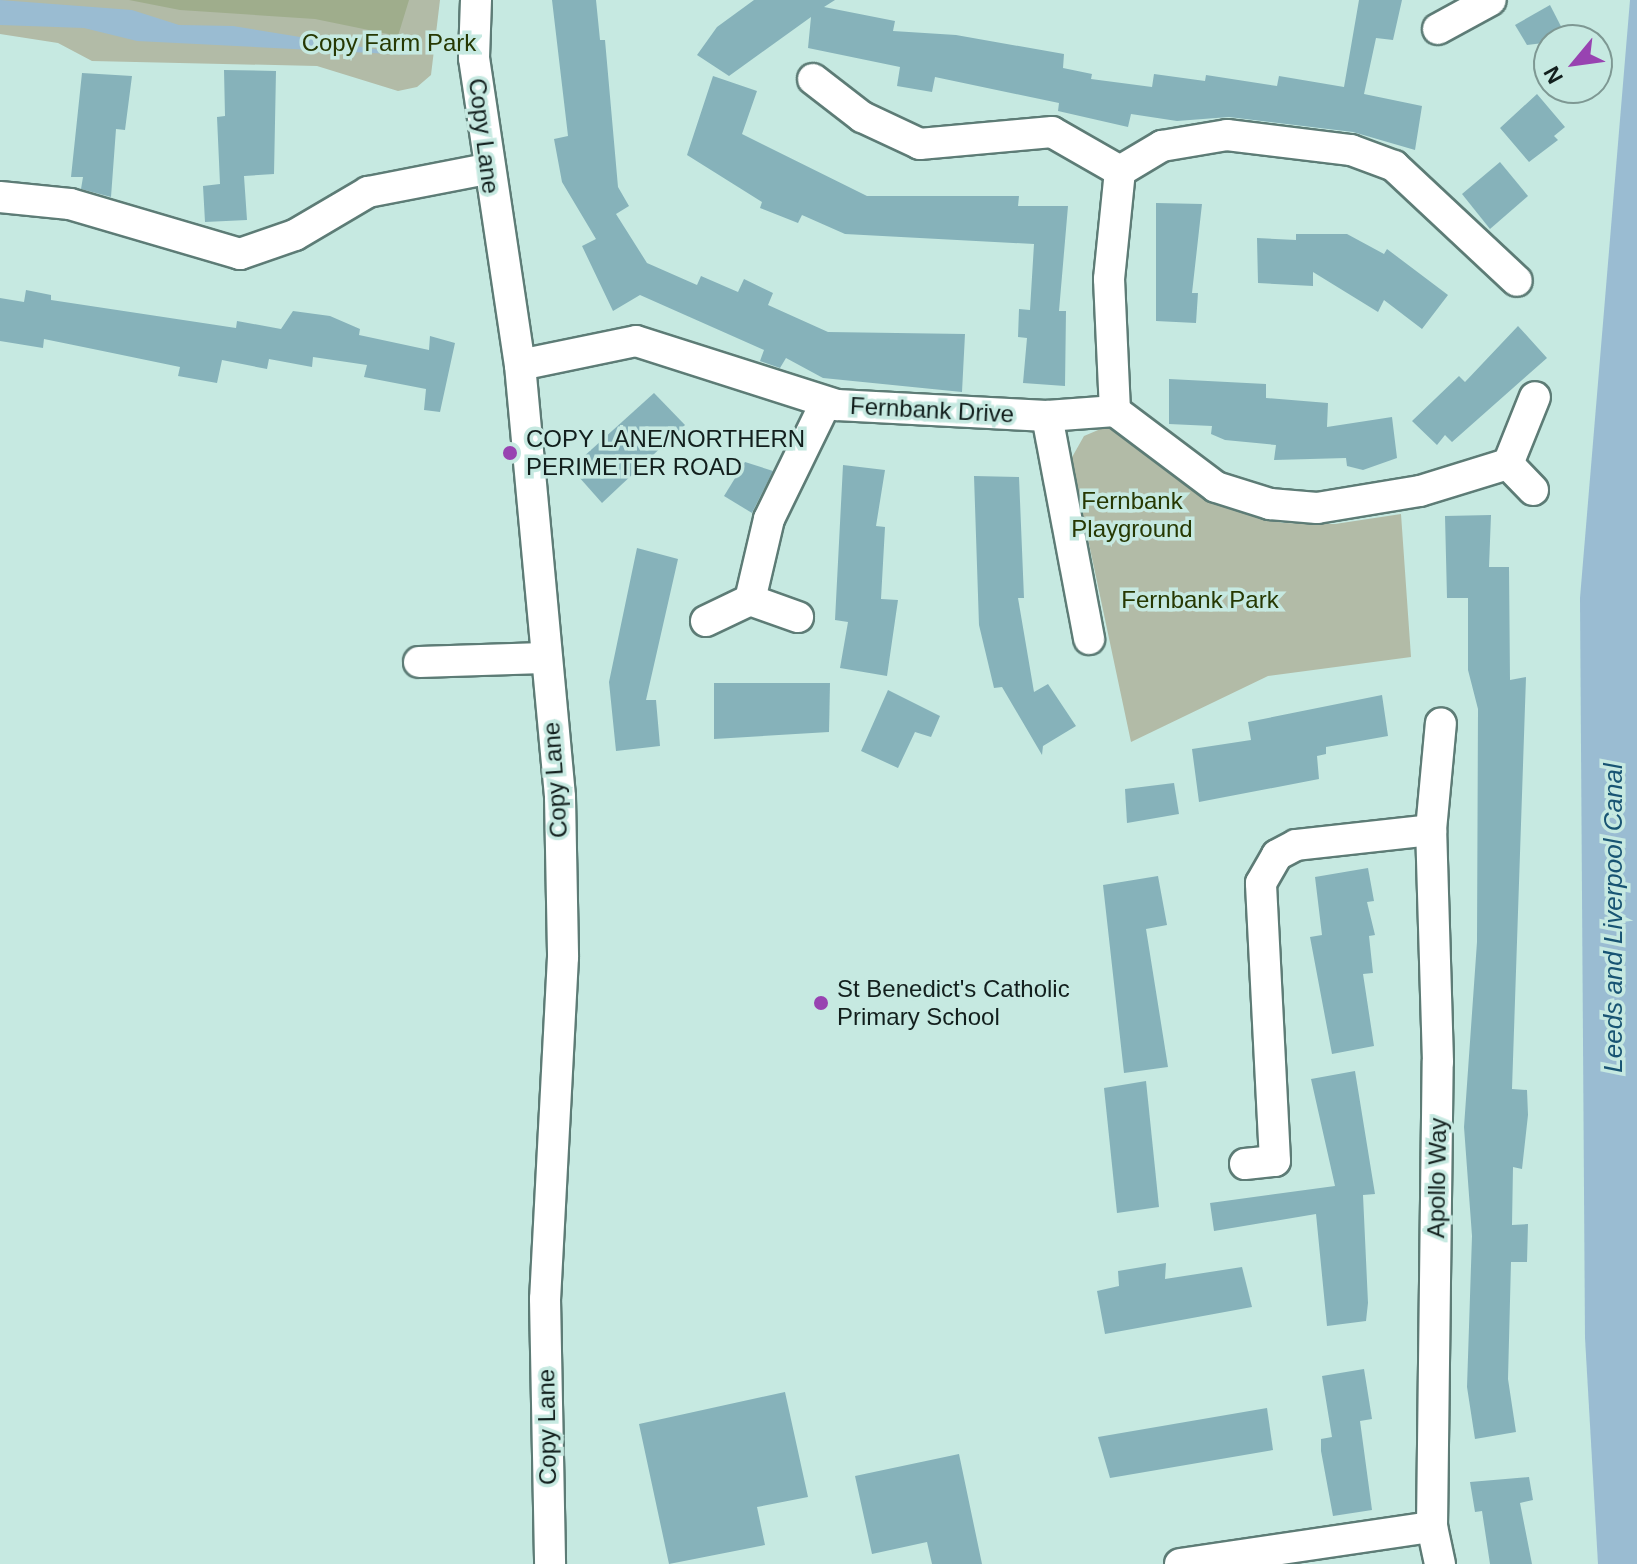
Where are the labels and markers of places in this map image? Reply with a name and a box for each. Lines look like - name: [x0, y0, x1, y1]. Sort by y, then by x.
- place label: COPY LANE/NORTHERN PERIMETER ROAD: [526, 425, 806, 481]
- marker: COPY LANE/NORTHERN PERIMETER ROAD: [501, 444, 519, 462]
- place label: St Benedict's Catholic Primary School: [837, 975, 1070, 1031]
- marker: St Benedict's Catholic Primary School: [812, 994, 830, 1012]

